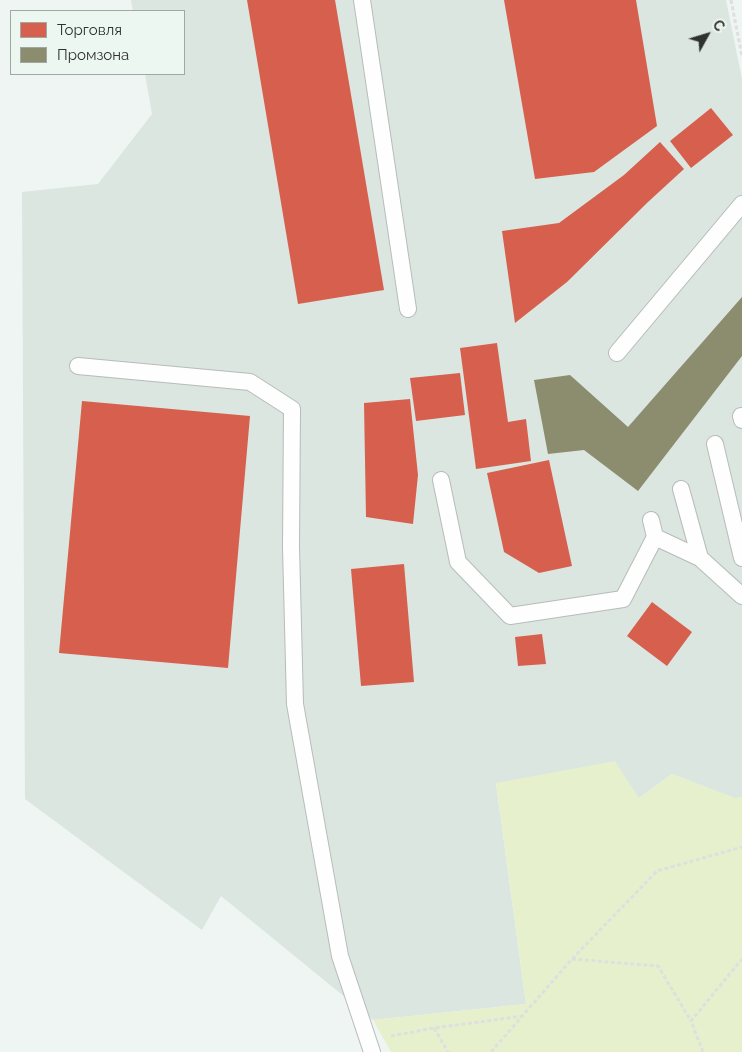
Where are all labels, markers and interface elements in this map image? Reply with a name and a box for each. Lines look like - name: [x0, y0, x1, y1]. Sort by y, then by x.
- legend: [10, 10, 185, 75]
- north arrow: [682, 10, 732, 60]
- text: С: [709, 17, 728, 34]
- text: Торговля: [57, 21, 122, 39]
- text: Промзона: [57, 46, 129, 64]

